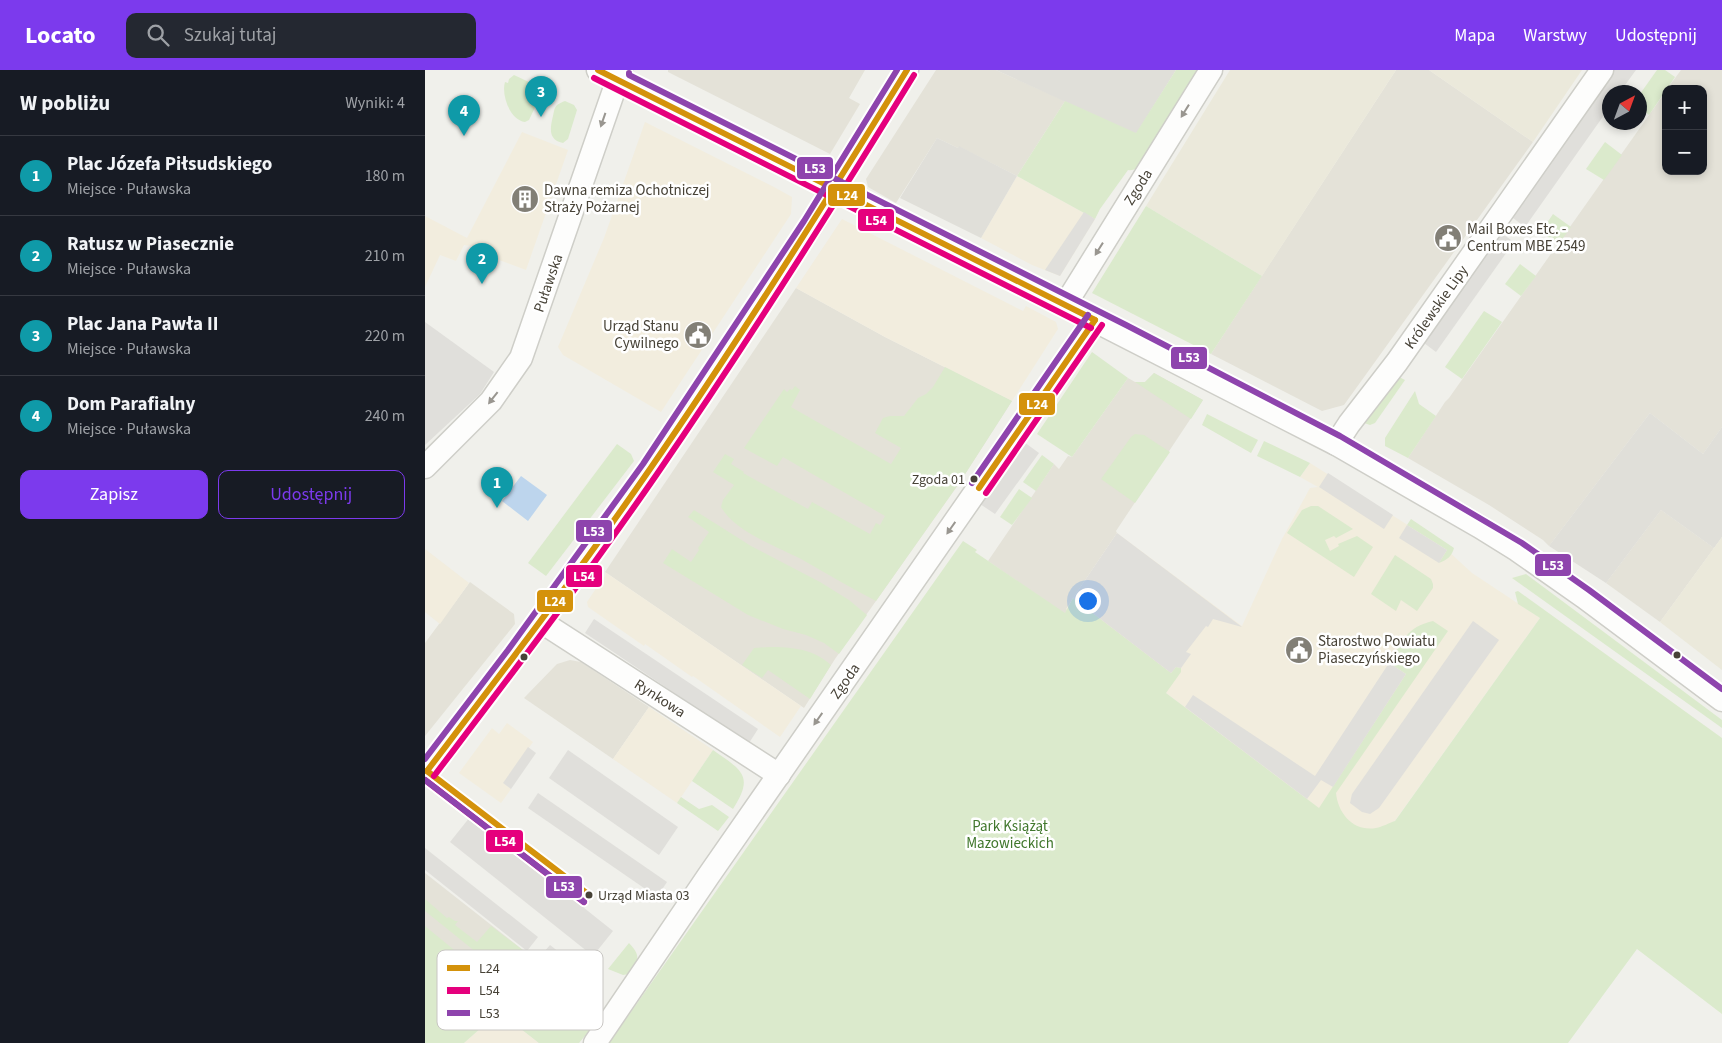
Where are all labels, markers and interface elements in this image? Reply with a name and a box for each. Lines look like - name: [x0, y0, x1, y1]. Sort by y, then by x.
- search box: [126, 13, 476, 58]
- text: Locato: [25, 18, 96, 53]
- icon: search: [144, 21, 172, 49]
- text: Szukaj tutaj: [184, 22, 276, 49]
- text: Mapa: [1454, 23, 1495, 48]
- text: Warstwy: [1523, 23, 1587, 48]
- text: Udostępnij: [1615, 23, 1697, 48]
- pin: 3: [525, 76, 557, 117]
- north arrow: [1602, 85, 1647, 130]
- map controls: [1662, 85, 1707, 175]
- button: +: [1662, 85, 1707, 130]
- text: W pobliżu: [20, 88, 110, 118]
- text: Wyniki: 4: [345, 92, 405, 114]
- pin: 4: [448, 95, 480, 136]
- one-way arrow: [1180, 105, 1190, 118]
- one-way arrow: [599, 113, 606, 128]
- button: −: [1662, 130, 1707, 175]
- text: Plac Józefa Piłsudskiego: [67, 151, 272, 178]
- line badge: L53: [796, 156, 834, 180]
- text: L53: [804, 159, 826, 179]
- text: 1: [32, 165, 40, 187]
- text: 180 m: [365, 165, 405, 187]
- street label: Zgoda: [1119, 165, 1158, 209]
- text: Miejsce · Puławska: [67, 178, 191, 200]
- place label: Dawna remiza Ochotniczej Straży Pożarnej: [544, 180, 710, 218]
- line badge: L24: [827, 183, 866, 207]
- building icon: Dawna remiza Ochotniczej Straży Pożarnej: [510, 184, 540, 214]
- text: L24: [836, 186, 859, 206]
- line badge: L54: [857, 208, 895, 232]
- text: L54: [865, 211, 888, 231]
- place label: Mail Boxes Etc. - Centrum MBE 2549: [1467, 219, 1586, 257]
- public building icon: Mail Boxes Etc. - Centrum MBE 2549: [1433, 223, 1463, 253]
- text: Ratusz w Piasecznie: [67, 231, 234, 258]
- pin: 2: [466, 243, 498, 284]
- one-way arrow: [1095, 243, 1104, 256]
- text: 2: [32, 245, 40, 267]
- text: 210 m: [365, 245, 405, 267]
- street label: Puławska: [529, 251, 568, 315]
- text: Miejsce · Puławska: [67, 258, 191, 280]
- street label: Królewskie Lipy: [1400, 261, 1473, 353]
- text: Plac Jana Pawła II: [67, 311, 218, 338]
- place label: Urząd Stanu Cywilnego: [603, 316, 679, 354]
- public building icon: Urząd Stanu Cywilnego: [683, 320, 713, 350]
- text: 3: [32, 325, 40, 347]
- text: 220 m: [365, 325, 405, 347]
- text: Miejsce · Puławska: [67, 338, 191, 360]
- line badge: L53: [1170, 346, 1208, 370]
- text: L53: [1178, 348, 1200, 368]
- text: Dom Parafialny: [67, 391, 195, 418]
- one-way arrow: [488, 391, 498, 405]
- line badge: L24: [1018, 392, 1056, 416]
- text: L24: [1026, 395, 1049, 415]
- text: 4: [32, 405, 40, 427]
- text: 240 m: [365, 405, 405, 427]
- text: Miejsce · Puławska: [67, 418, 191, 440]
- pin: 1: [481, 467, 513, 508]
- button: Zapisz: [20, 470, 208, 519]
- button: Udostępnij: [218, 470, 405, 519]
- place label: Zgoda 01: [912, 470, 965, 490]
- marker: Zgoda 01: [969, 474, 979, 484]
- line badge: L53: [575, 519, 613, 543]
- one-way arrow: [946, 521, 956, 535]
- text: L53: [583, 522, 605, 542]
- line badge: L53: [1534, 553, 1572, 577]
- text: L53: [1542, 556, 1564, 576]
- line badge: L54: [565, 564, 603, 588]
- text: L54: [573, 567, 596, 587]
- your location: [1075, 588, 1101, 614]
- line badge: L24: [536, 589, 574, 613]
- text: L24: [544, 592, 567, 612]
- place label: Starostwo Powiatu Piaseczyńskiego: [1318, 631, 1435, 669]
- public building icon: Starostwo Powiatu Piaseczyńskiego: [1284, 635, 1314, 665]
- unlabelled marker: [1672, 650, 1682, 660]
- unlabelled marker: [519, 652, 529, 662]
- street label: Zgoda: [826, 659, 865, 703]
- street label: Rynkowa: [630, 674, 689, 723]
- one-way arrow: [813, 712, 823, 726]
- park label: Park Książąt Mazowieckich: [966, 816, 1054, 854]
- line badge: L54: [485, 829, 524, 853]
- text: L54: [494, 832, 517, 852]
- line badge: L53: [545, 875, 583, 899]
- text: L53: [553, 877, 575, 897]
- place label: Urząd Miasta 03: [598, 886, 690, 906]
- marker: Urząd Miasta 03: [584, 890, 594, 900]
- legend: [437, 950, 603, 1030]
- text: L24: [479, 959, 500, 979]
- text: L54: [479, 981, 500, 1001]
- text: L53: [479, 1004, 500, 1024]

